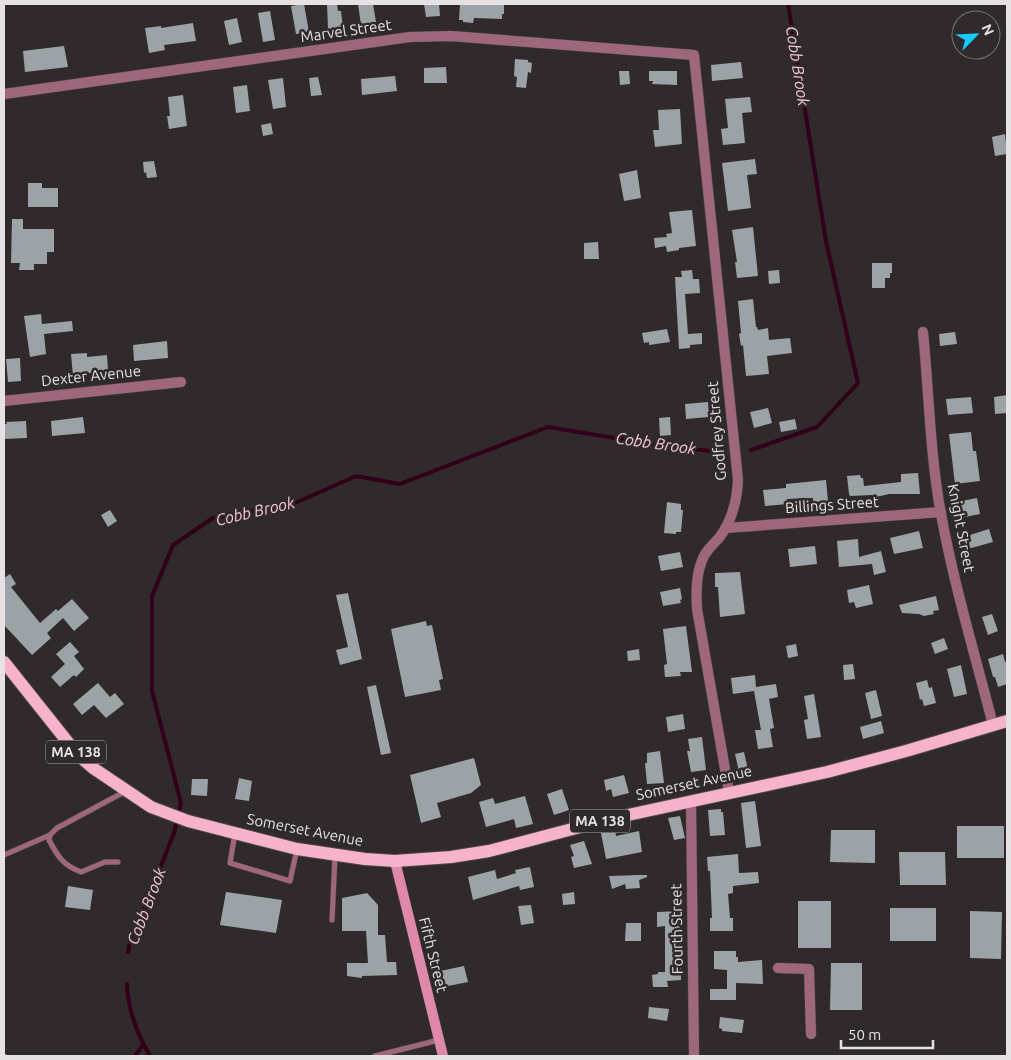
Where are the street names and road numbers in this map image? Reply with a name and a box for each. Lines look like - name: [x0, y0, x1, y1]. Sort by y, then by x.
- street label: Marvel Street: [299, 16, 393, 45]
- street label: Dexter Avenue: [40, 362, 142, 389]
- street label: Godfrey Street: [704, 381, 729, 481]
- street label: Knight Street: [945, 482, 978, 574]
- street label: Billings Street: [785, 493, 879, 516]
- road number: MA 138: [46, 740, 106, 764]
- street label: Somerset Avenue: [634, 762, 753, 803]
- road number: MA 138: [570, 809, 630, 832]
- street label: Somerset Avenue: [245, 810, 365, 849]
- street label: Fourth Street: [667, 883, 686, 974]
- street label: Fifth Street: [416, 915, 451, 994]

